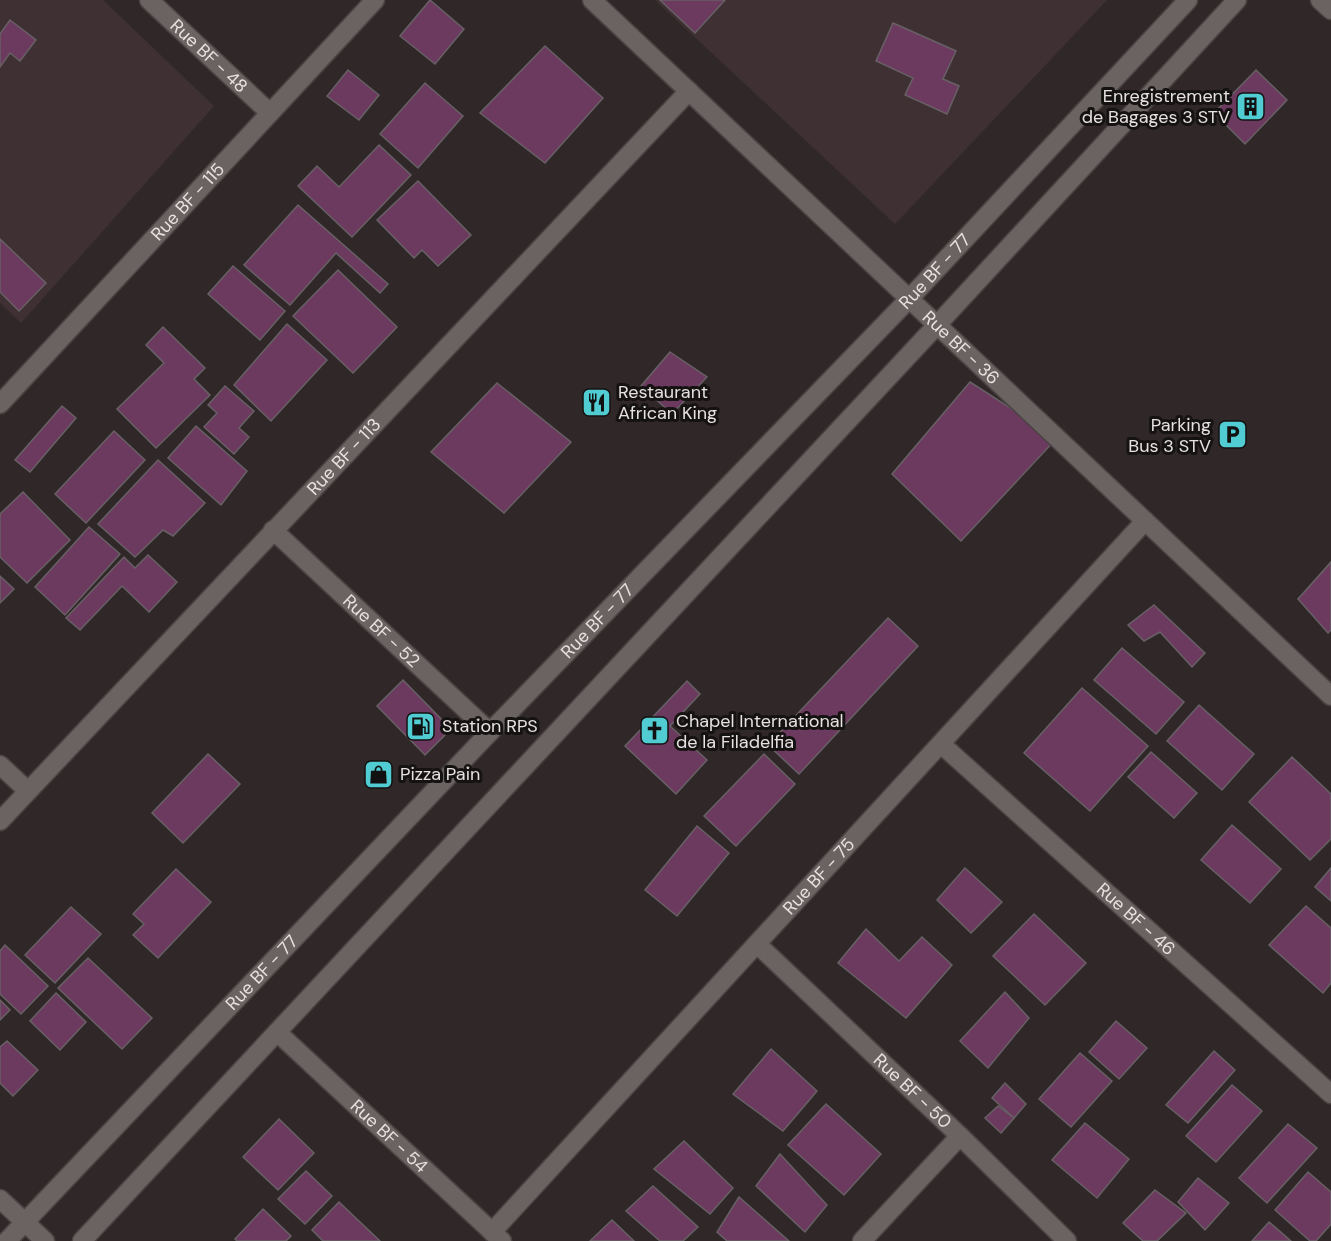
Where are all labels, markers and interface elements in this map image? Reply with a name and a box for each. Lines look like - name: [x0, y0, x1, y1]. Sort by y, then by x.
- street label: Rue BF - 48: [165, 14, 253, 98]
- place label: Enregistrement de Bagages 3 STV: [1082, 84, 1230, 129]
- building icon: Enregistrement de Bagages 3 STV: [1235, 90, 1267, 122]
- street label: Rue BF - 115: [146, 158, 230, 246]
- street label: Rue BF - 77: [894, 228, 976, 314]
- street label: Rue BF - 36: [917, 305, 1005, 390]
- place label: Restaurant African King: [618, 380, 717, 425]
- restaurant icon: Restaurant African King: [581, 386, 613, 418]
- street label: Rue BF - 113: [302, 413, 386, 500]
- place label: Parking Bus 3 STV: [1128, 413, 1211, 458]
- parking icon: Parking Bus 3 STV: [1216, 419, 1248, 451]
- street label: Rue BF - 77: [556, 579, 639, 664]
- street label: Rue BF - 52: [338, 589, 425, 673]
- place label: Chapel International de la Filadelfia: [676, 709, 844, 754]
- fuel station icon: Station RPS: [405, 710, 437, 742]
- place label: Station RPS: [442, 714, 538, 738]
- church icon: Chapel International de la Filadelfia: [639, 715, 671, 747]
- shop icon: Pizza Pain: [363, 758, 395, 790]
- place label: Pizza Pain: [400, 762, 480, 786]
- street label: Rue BF - 75: [777, 833, 860, 920]
- street label: Rue BF - 46: [1091, 877, 1181, 961]
- street label: Rue BF - 77: [220, 930, 303, 1015]
- street label: Rue BF - 50: [868, 1048, 957, 1134]
- street label: Rue BF - 54: [345, 1094, 433, 1178]

